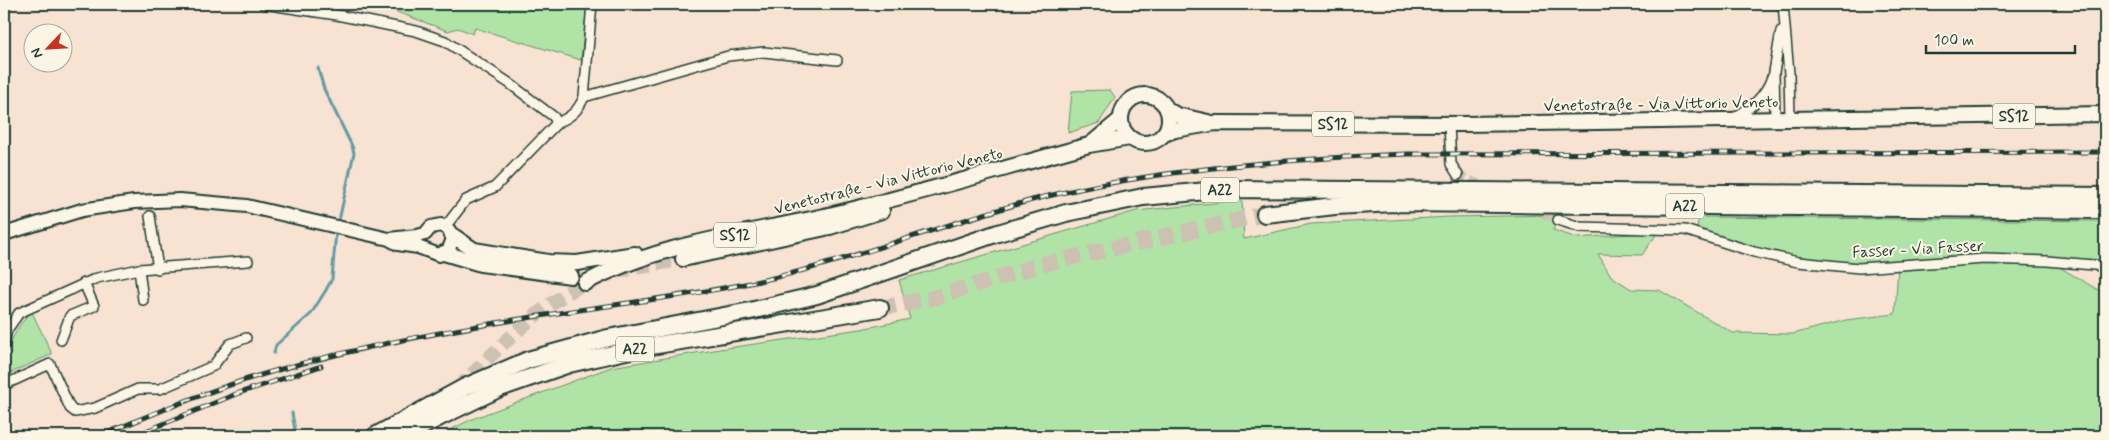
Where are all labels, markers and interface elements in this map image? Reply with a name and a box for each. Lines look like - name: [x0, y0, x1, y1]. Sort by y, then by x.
- north arrow: [22, 22, 72, 72]
- scale bar: [1926, 22, 2075, 54]
- text: 100 m: [1934, 31, 1974, 51]
- text: N: [27, 45, 47, 61]
- street label: Venetostraße - Via Vittorio Veneto: [1543, 92, 1779, 117]
- road number: SS12: [1993, 104, 2035, 128]
- road number: SS12: [1312, 112, 1354, 136]
- street label: Venetostraße - Via Vittorio Veneto: [772, 143, 1005, 220]
- road number: A22: [1201, 178, 1239, 202]
- road number: A22: [1666, 194, 1704, 218]
- road number: SS12: [714, 222, 756, 248]
- street label: Fasser - Via Fasser: [1852, 236, 1985, 263]
- road number: A22: [616, 336, 654, 362]

